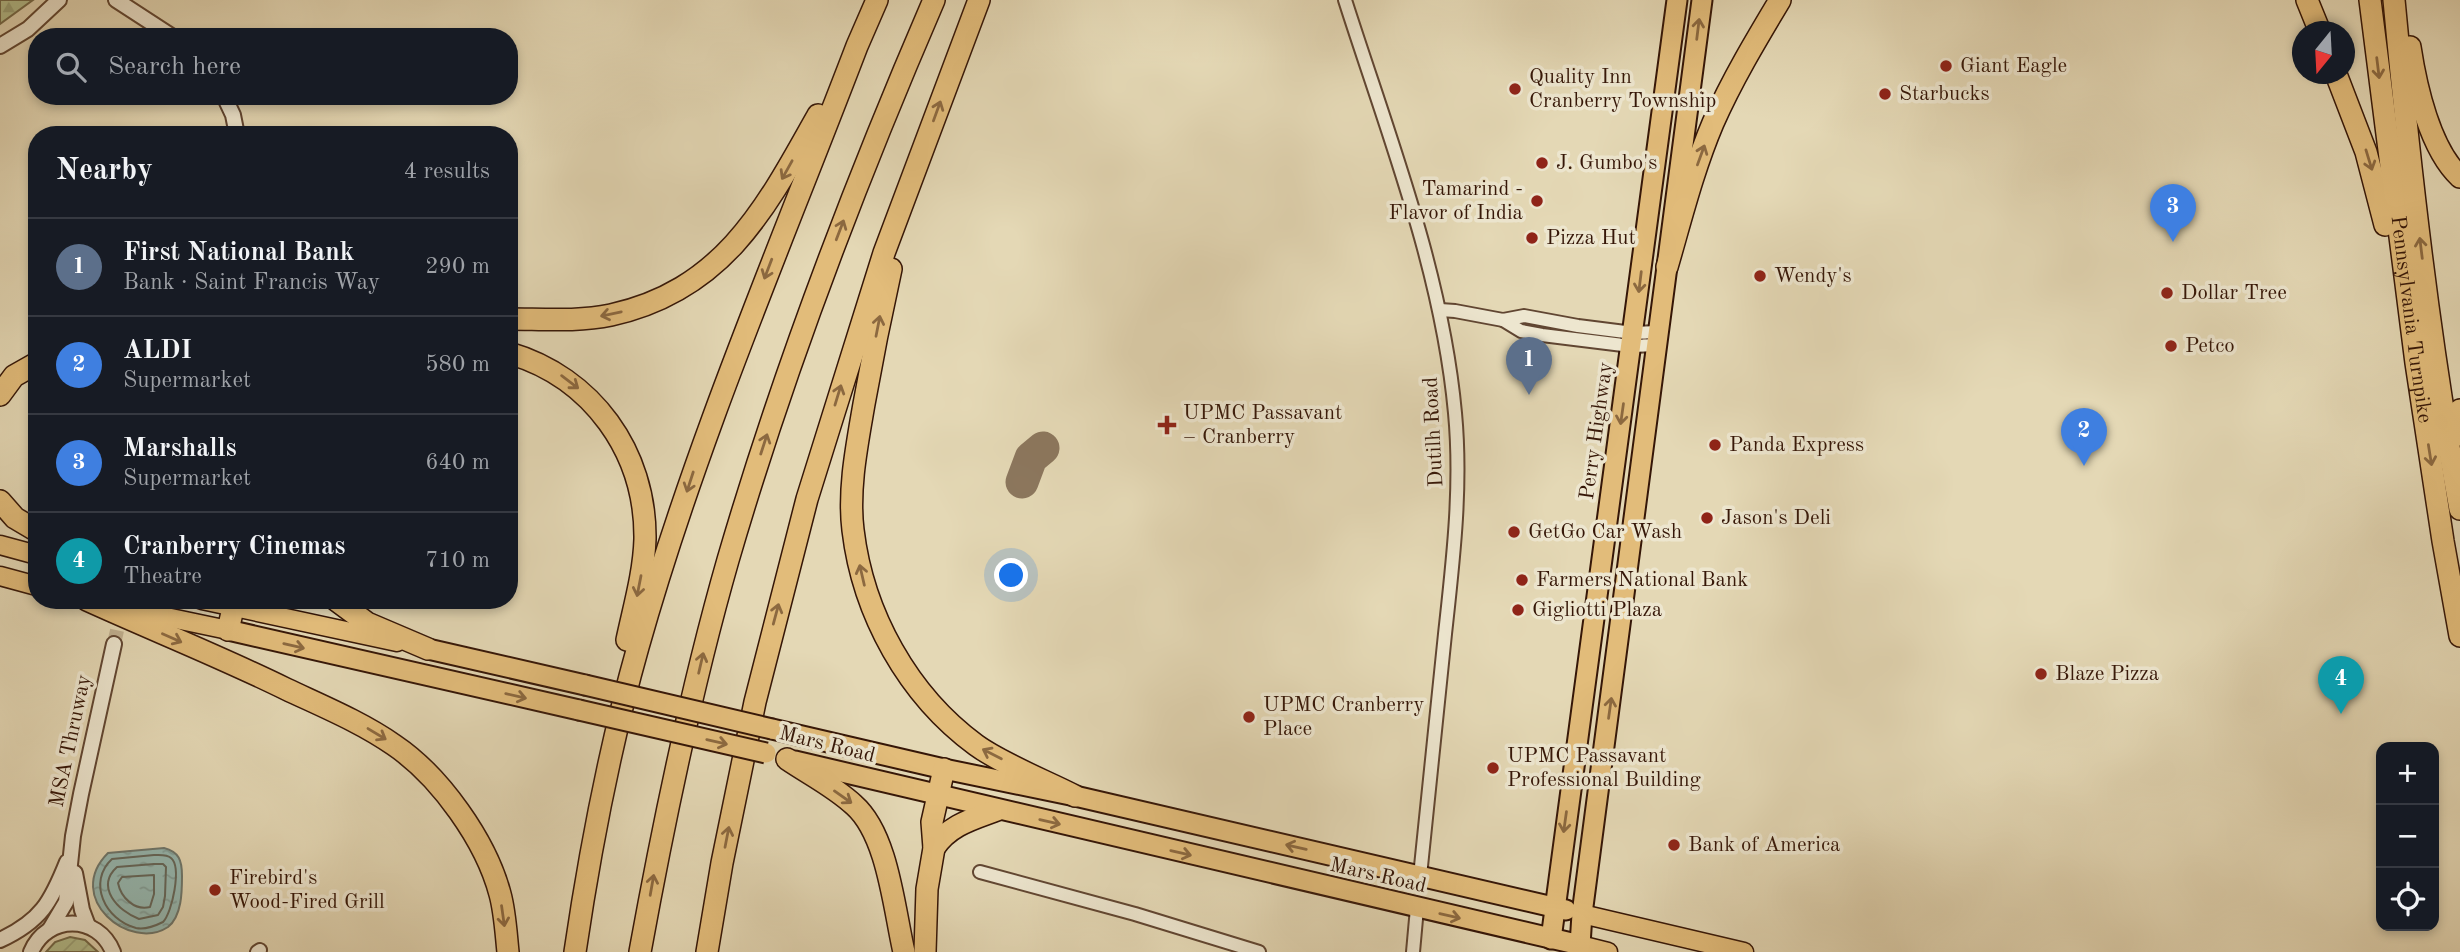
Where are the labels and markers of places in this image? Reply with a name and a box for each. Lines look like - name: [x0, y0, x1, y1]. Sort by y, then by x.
- place label: Giant Eagle: [1960, 56, 2067, 77]
- marker: Giant Eagle: [1938, 58, 1954, 74]
- place label: Quality Inn Cranberry Township: [1529, 67, 1716, 112]
- marker: Quality Inn Cranberry Township: [1507, 81, 1523, 97]
- place label: Starbucks: [1899, 84, 1990, 105]
- marker: Starbucks: [1877, 86, 1893, 102]
- place label: J. Gumbo's: [1556, 153, 1657, 174]
- marker: J. Gumbo's: [1534, 155, 1550, 171]
- place label: Tamarind - Flavor of India: [1389, 179, 1523, 224]
- pin: 3: [2150, 184, 2196, 242]
- marker: Tamarind - Flavor of India: [1529, 193, 1545, 209]
- place label: Pizza Hut: [1546, 228, 1636, 249]
- marker: Pizza Hut: [1524, 230, 1540, 246]
- place label: Wendy's: [1774, 266, 1852, 287]
- marker: Wendy's: [1752, 268, 1768, 284]
- place label: Dollar Tree: [2181, 283, 2287, 304]
- marker: Dollar Tree: [2159, 285, 2175, 301]
- place label: Petco: [2185, 336, 2235, 357]
- pin: 1: [1506, 337, 1552, 395]
- marker: Petco: [2163, 338, 2179, 354]
- place label: UPMC Passavant – Cranberry: [1183, 403, 1342, 448]
- pin: 2: [2061, 408, 2107, 466]
- marker: UPMC Passavant – Cranberry: [1157, 415, 1177, 435]
- place label: Panda Express: [1729, 435, 1864, 456]
- marker: Panda Express: [1707, 437, 1723, 453]
- place label: Jason's Deli: [1721, 508, 1831, 529]
- marker: Jason's Deli: [1699, 510, 1715, 526]
- place label: GetGo Car Wash: [1528, 522, 1682, 543]
- marker: GetGo Car Wash: [1506, 524, 1522, 540]
- place label: Farmers National Bank: [1536, 570, 1748, 591]
- marker: Farmers National Bank: [1514, 572, 1530, 588]
- place label: Gigliotti Plaza: [1532, 600, 1662, 621]
- marker: Gigliotti Plaza: [1510, 602, 1526, 618]
- pin: 4: [2318, 656, 2364, 714]
- place label: Blaze Pizza: [2055, 664, 2159, 685]
- marker: Blaze Pizza: [2033, 666, 2049, 682]
- place label: UPMC Cranberry Place: [1263, 695, 1424, 740]
- marker: UPMC Cranberry Place: [1241, 709, 1257, 725]
- place label: UPMC Passavant Professional Building: [1507, 746, 1701, 791]
- marker: UPMC Passavant Professional Building: [1485, 760, 1501, 776]
- place label: Bank of America: [1688, 835, 1840, 856]
- marker: Bank of America: [1666, 837, 1682, 853]
- place label: Firebird's Wood-Fired Grill: [229, 868, 385, 913]
- marker: Firebird's Wood-Fired Grill: [207, 882, 223, 898]

